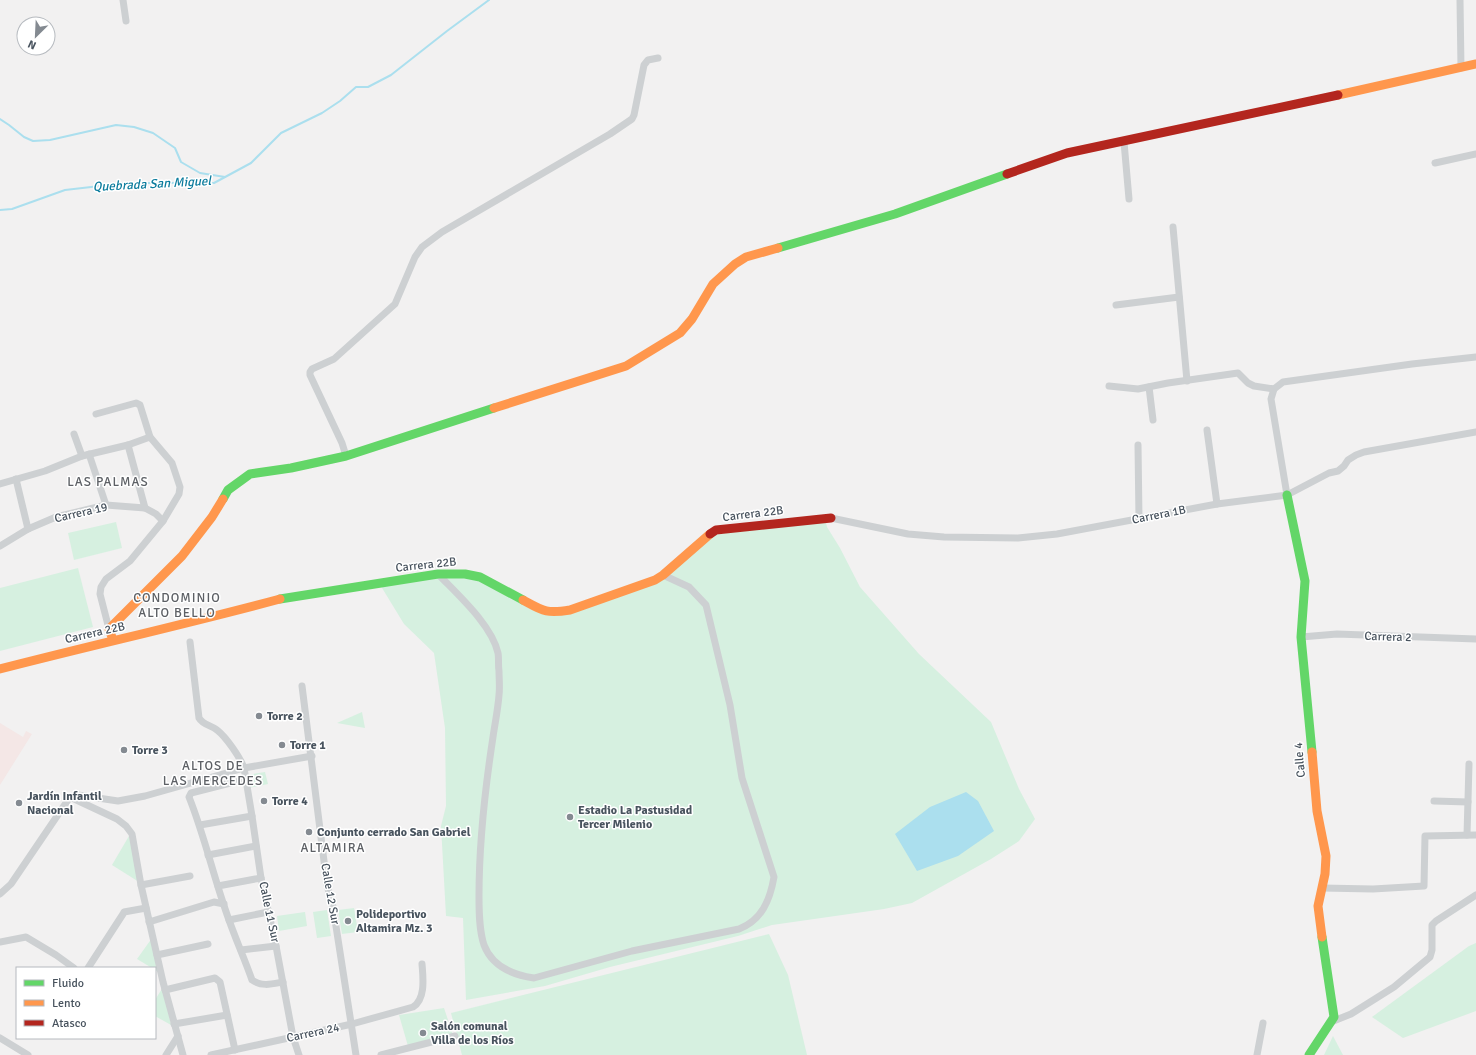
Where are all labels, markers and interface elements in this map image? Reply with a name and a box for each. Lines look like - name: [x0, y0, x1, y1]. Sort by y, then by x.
- north arrow: [16, 16, 56, 56]
- text: N: [26, 37, 38, 52]
- water label: Quebrada San Miguel: [92, 173, 213, 195]
- district label: LAS PALMAS: [67, 474, 149, 490]
- street label: Carrera 19: [53, 500, 109, 526]
- street label: Carrera 1B: [1131, 502, 1187, 528]
- street label: Carrera 22B: [722, 503, 784, 525]
- street label: Carrera 22B: [395, 554, 457, 576]
- district label: CONDOMINIO ALTO BELLO: [133, 590, 221, 621]
- street label: Carrera 22B: [64, 619, 126, 647]
- street label: Carrera 2: [1364, 629, 1412, 645]
- place label: Torre 2: [267, 709, 303, 724]
- marker: Torre 2: [254, 711, 264, 721]
- place label: Torre 1: [290, 738, 326, 753]
- marker: Torre 1: [277, 740, 287, 750]
- street label: Calle 4: [1291, 741, 1309, 778]
- place label: Torre 3: [132, 743, 168, 758]
- marker: Torre 3: [119, 745, 129, 755]
- district label: ALTOS DE LAS MERCEDES: [163, 758, 263, 789]
- place label: Jardín Infantil Nacional: [27, 789, 102, 818]
- place label: Torre 4: [272, 794, 308, 809]
- marker: Torre 4: [259, 796, 269, 806]
- marker: Jardín Infantil Nacional: [14, 798, 24, 808]
- place label: Estadio La Pastusidad Tercer Milenio: [578, 803, 693, 832]
- marker: Estadio La Pastusidad Tercer Milenio: [565, 812, 575, 822]
- place label: Conjunto cerrado San Gabriel: [317, 825, 471, 840]
- marker: Conjunto cerrado San Gabriel: [304, 827, 314, 837]
- district label: ALTAMIRA: [301, 840, 365, 856]
- street label: Calle 12 Sur: [317, 862, 343, 926]
- street label: Calle 11 Sur: [255, 880, 283, 944]
- place label: Polideportivo Altamira Mz. 3: [356, 907, 432, 936]
- marker: Polideportivo Altamira Mz. 3: [343, 916, 353, 926]
- legend: [16, 967, 156, 1039]
- text: Fluido: [52, 976, 84, 991]
- text: Lento: [52, 996, 81, 1011]
- text: Atasco: [52, 1016, 87, 1031]
- place label: Salón comunal Villa de los Ríos: [431, 1019, 514, 1048]
- street label: Carrera 24: [285, 1020, 341, 1046]
- marker: Salón comunal Villa de los Ríos: [418, 1028, 428, 1038]

